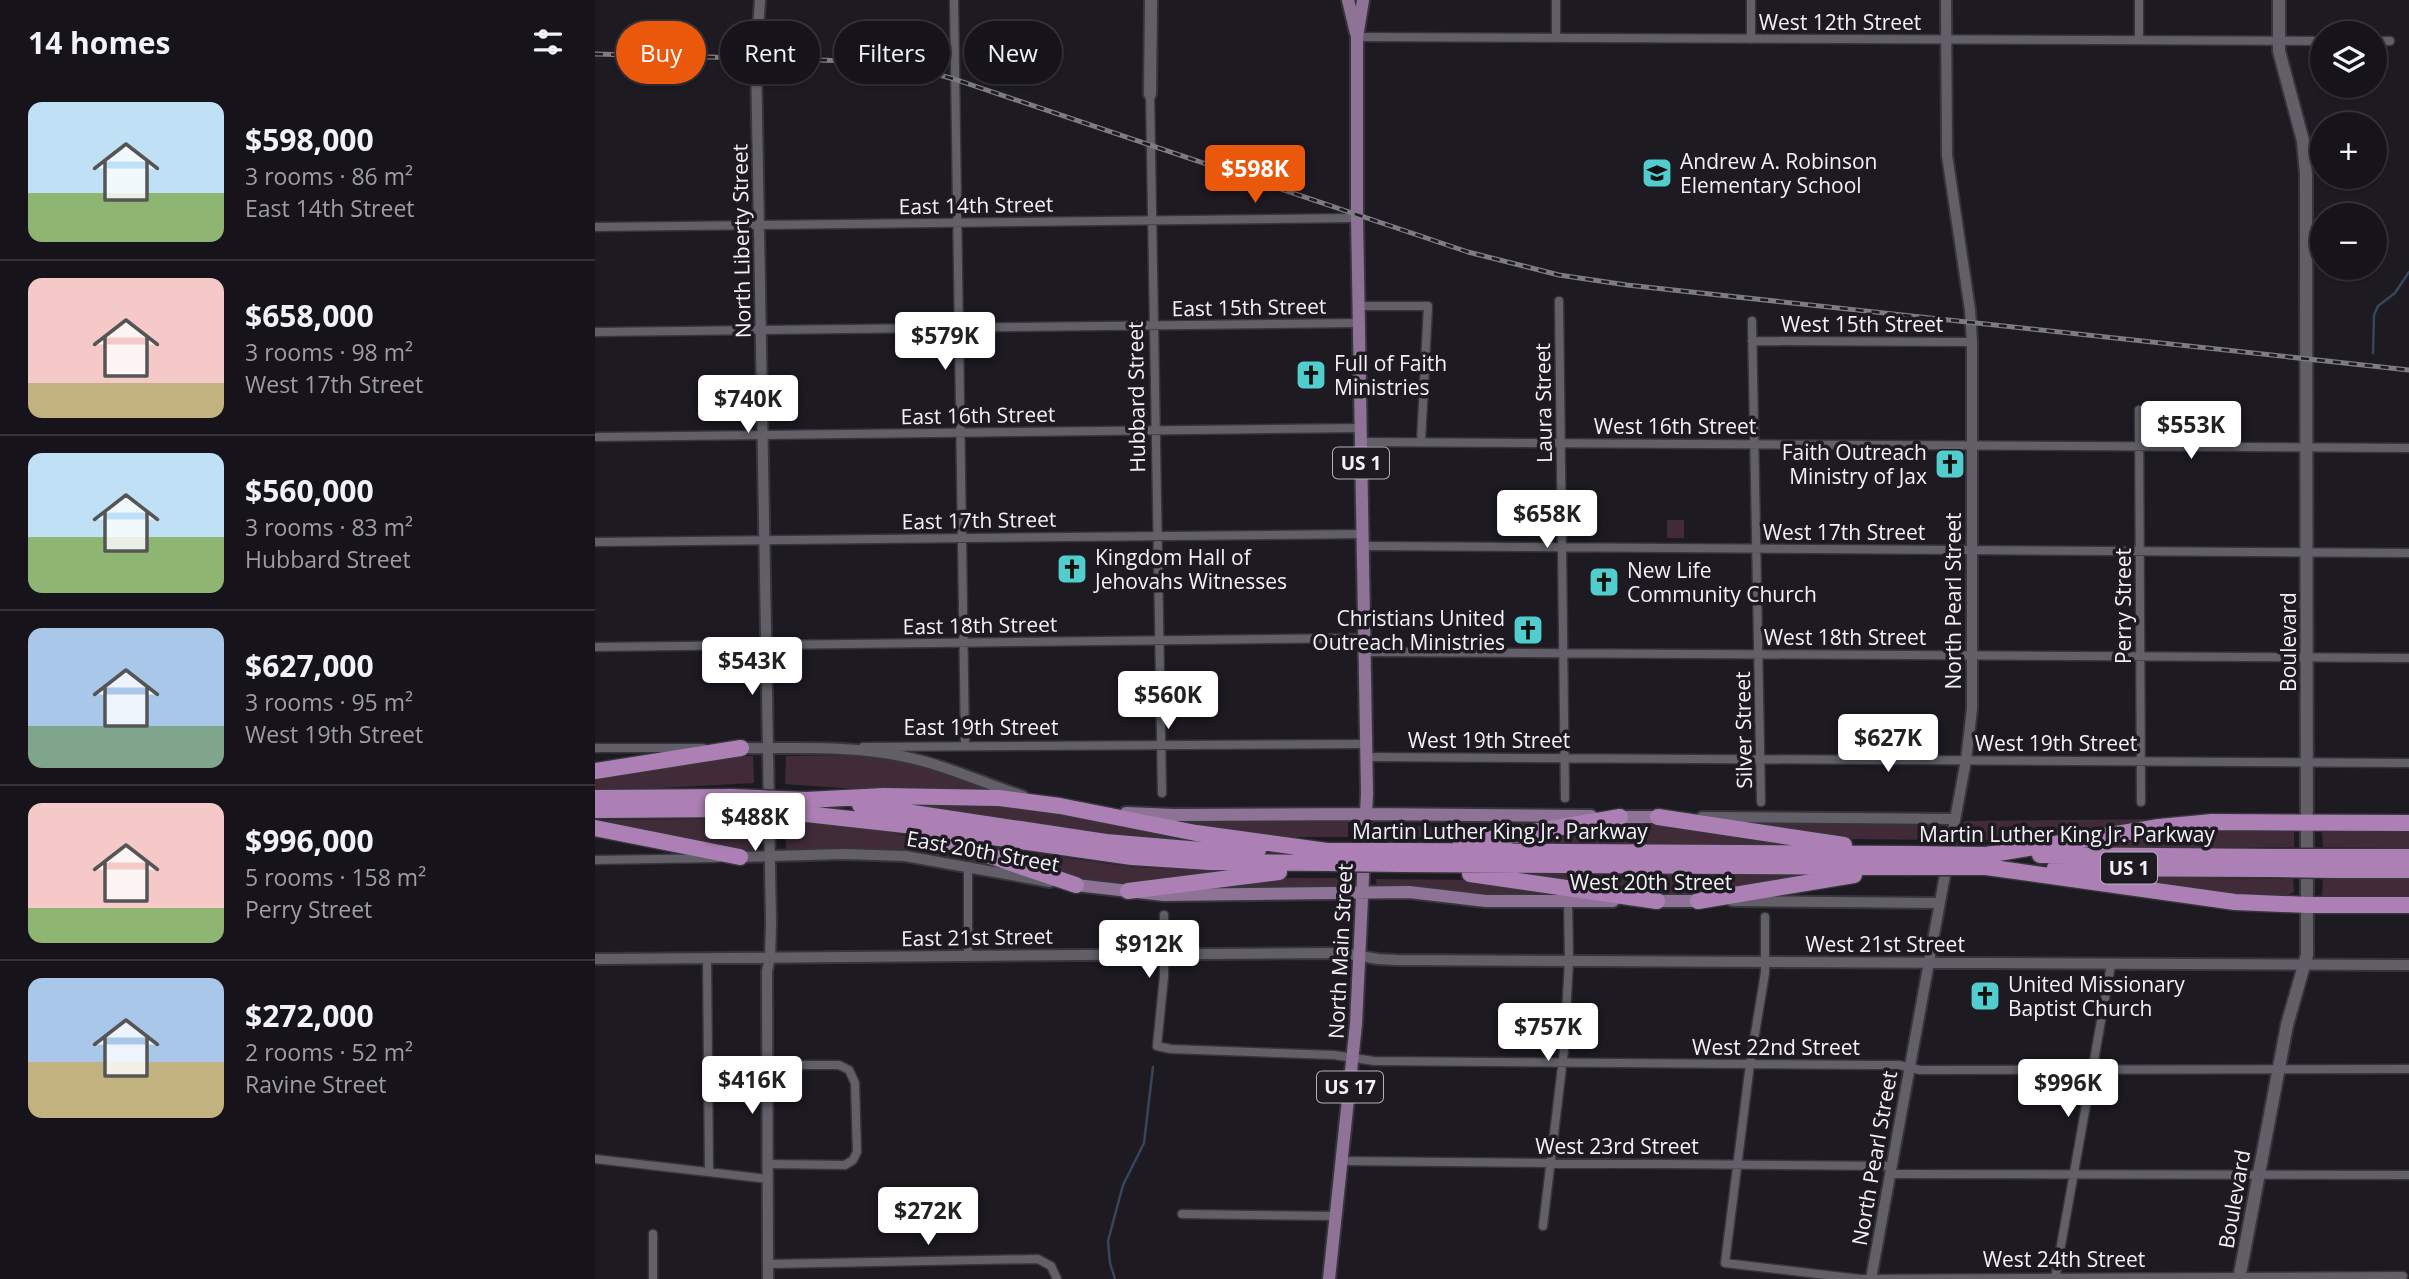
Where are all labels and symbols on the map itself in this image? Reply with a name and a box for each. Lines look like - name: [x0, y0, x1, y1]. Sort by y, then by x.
- street label: West 12th Street: [1759, 8, 1921, 36]
- street label: North Liberty Street: [725, 144, 757, 338]
- pin: $598K: [1206, 146, 1304, 205]
- place label: Andrew A. Robinson Elementary School: [1680, 147, 1878, 199]
- school or university icon: Andrew A. Robinson Elementary School: [1640, 156, 1674, 190]
- street label: East 14th Street: [898, 190, 1054, 220]
- street label: East 15th Street: [1171, 292, 1327, 322]
- street label: West 15th Street: [1781, 310, 1943, 338]
- pin: $579K: [896, 312, 994, 372]
- street label: Hubbard Street: [1121, 321, 1151, 473]
- street label: Laura Street: [1528, 343, 1558, 463]
- place label: Full of Faith Ministries: [1334, 349, 1447, 401]
- church icon: Full of Faith Ministries: [1294, 358, 1328, 392]
- pin: $740K: [699, 376, 797, 435]
- street label: East 16th Street: [900, 400, 1056, 430]
- pin: $553K: [2142, 402, 2240, 461]
- street label: West 16th Street: [1594, 412, 1756, 440]
- place label: Faith Outreach Ministry of Jax: [1782, 438, 1927, 490]
- road number: US 1: [1333, 447, 1389, 478]
- church icon: Faith Outreach Ministry of Jax: [1933, 447, 1967, 481]
- pin: $658K: [1498, 490, 1596, 550]
- street label: East 17th Street: [901, 505, 1057, 535]
- street label: North Pearl Street: [1939, 513, 1967, 689]
- street label: West 17th Street: [1763, 518, 1925, 546]
- place label: Kingdom Hall of Jehovahs Witnesses: [1093, 543, 1287, 595]
- street label: Perry Street: [2109, 548, 2137, 664]
- church icon: Kingdom Hall of Jehovahs Witnesses: [1055, 552, 1089, 586]
- place label: New Life Community Church: [1627, 556, 1817, 608]
- church icon: New Life Community Church: [1587, 565, 1621, 599]
- street label: Boulevard: [2274, 592, 2302, 692]
- place label: Christians United Outreach Ministries: [1312, 604, 1505, 656]
- street label: East 18th Street: [902, 610, 1058, 640]
- church icon: Christians United Outreach Ministries: [1511, 613, 1545, 647]
- street label: West 18th Street: [1764, 623, 1926, 651]
- pin: $543K: [703, 638, 801, 697]
- street label: Silver Street: [1728, 671, 1758, 789]
- pin: $560K: [1119, 672, 1217, 731]
- street label: East 19th Street: [904, 713, 1058, 741]
- pin: $627K: [1839, 714, 1937, 774]
- street label: West 19th Street: [1408, 726, 1570, 754]
- street label: West 19th Street: [1975, 729, 2137, 757]
- pin: $488K: [706, 794, 804, 853]
- street label: Martin Luther King Jr. Parkway: [1352, 817, 1648, 845]
- street label: Martin Luther King Jr. Parkway: [1919, 820, 2215, 848]
- street label: East 20th Street: [904, 824, 1062, 878]
- road number: US 1: [2101, 852, 2157, 884]
- street label: North Main Street: [1321, 863, 1359, 1039]
- street label: West 20th Street: [1570, 868, 1732, 896]
- pin: $912K: [1100, 920, 1198, 980]
- street label: East 21st Street: [901, 922, 1053, 952]
- street label: West 21st Street: [1805, 930, 1965, 958]
- place label: United Missionary Baptist Church: [2008, 970, 2185, 1022]
- church icon: United Missionary Baptist Church: [1968, 979, 2002, 1013]
- pin: $757K: [1499, 1004, 1597, 1063]
- street label: West 22nd Street: [1692, 1033, 1860, 1061]
- pin: $416K: [703, 1056, 801, 1116]
- pin: $996K: [2019, 1060, 2117, 1119]
- street label: North Pearl Street: [1845, 1068, 1903, 1248]
- road number: US 17: [1317, 1072, 1383, 1102]
- street label: West 23rd Street: [1535, 1132, 1699, 1160]
- street label: Boulevard: [2212, 1147, 2256, 1251]
- pin: $272K: [879, 1188, 977, 1247]
- street label: West 24th Street: [1983, 1245, 2145, 1273]

